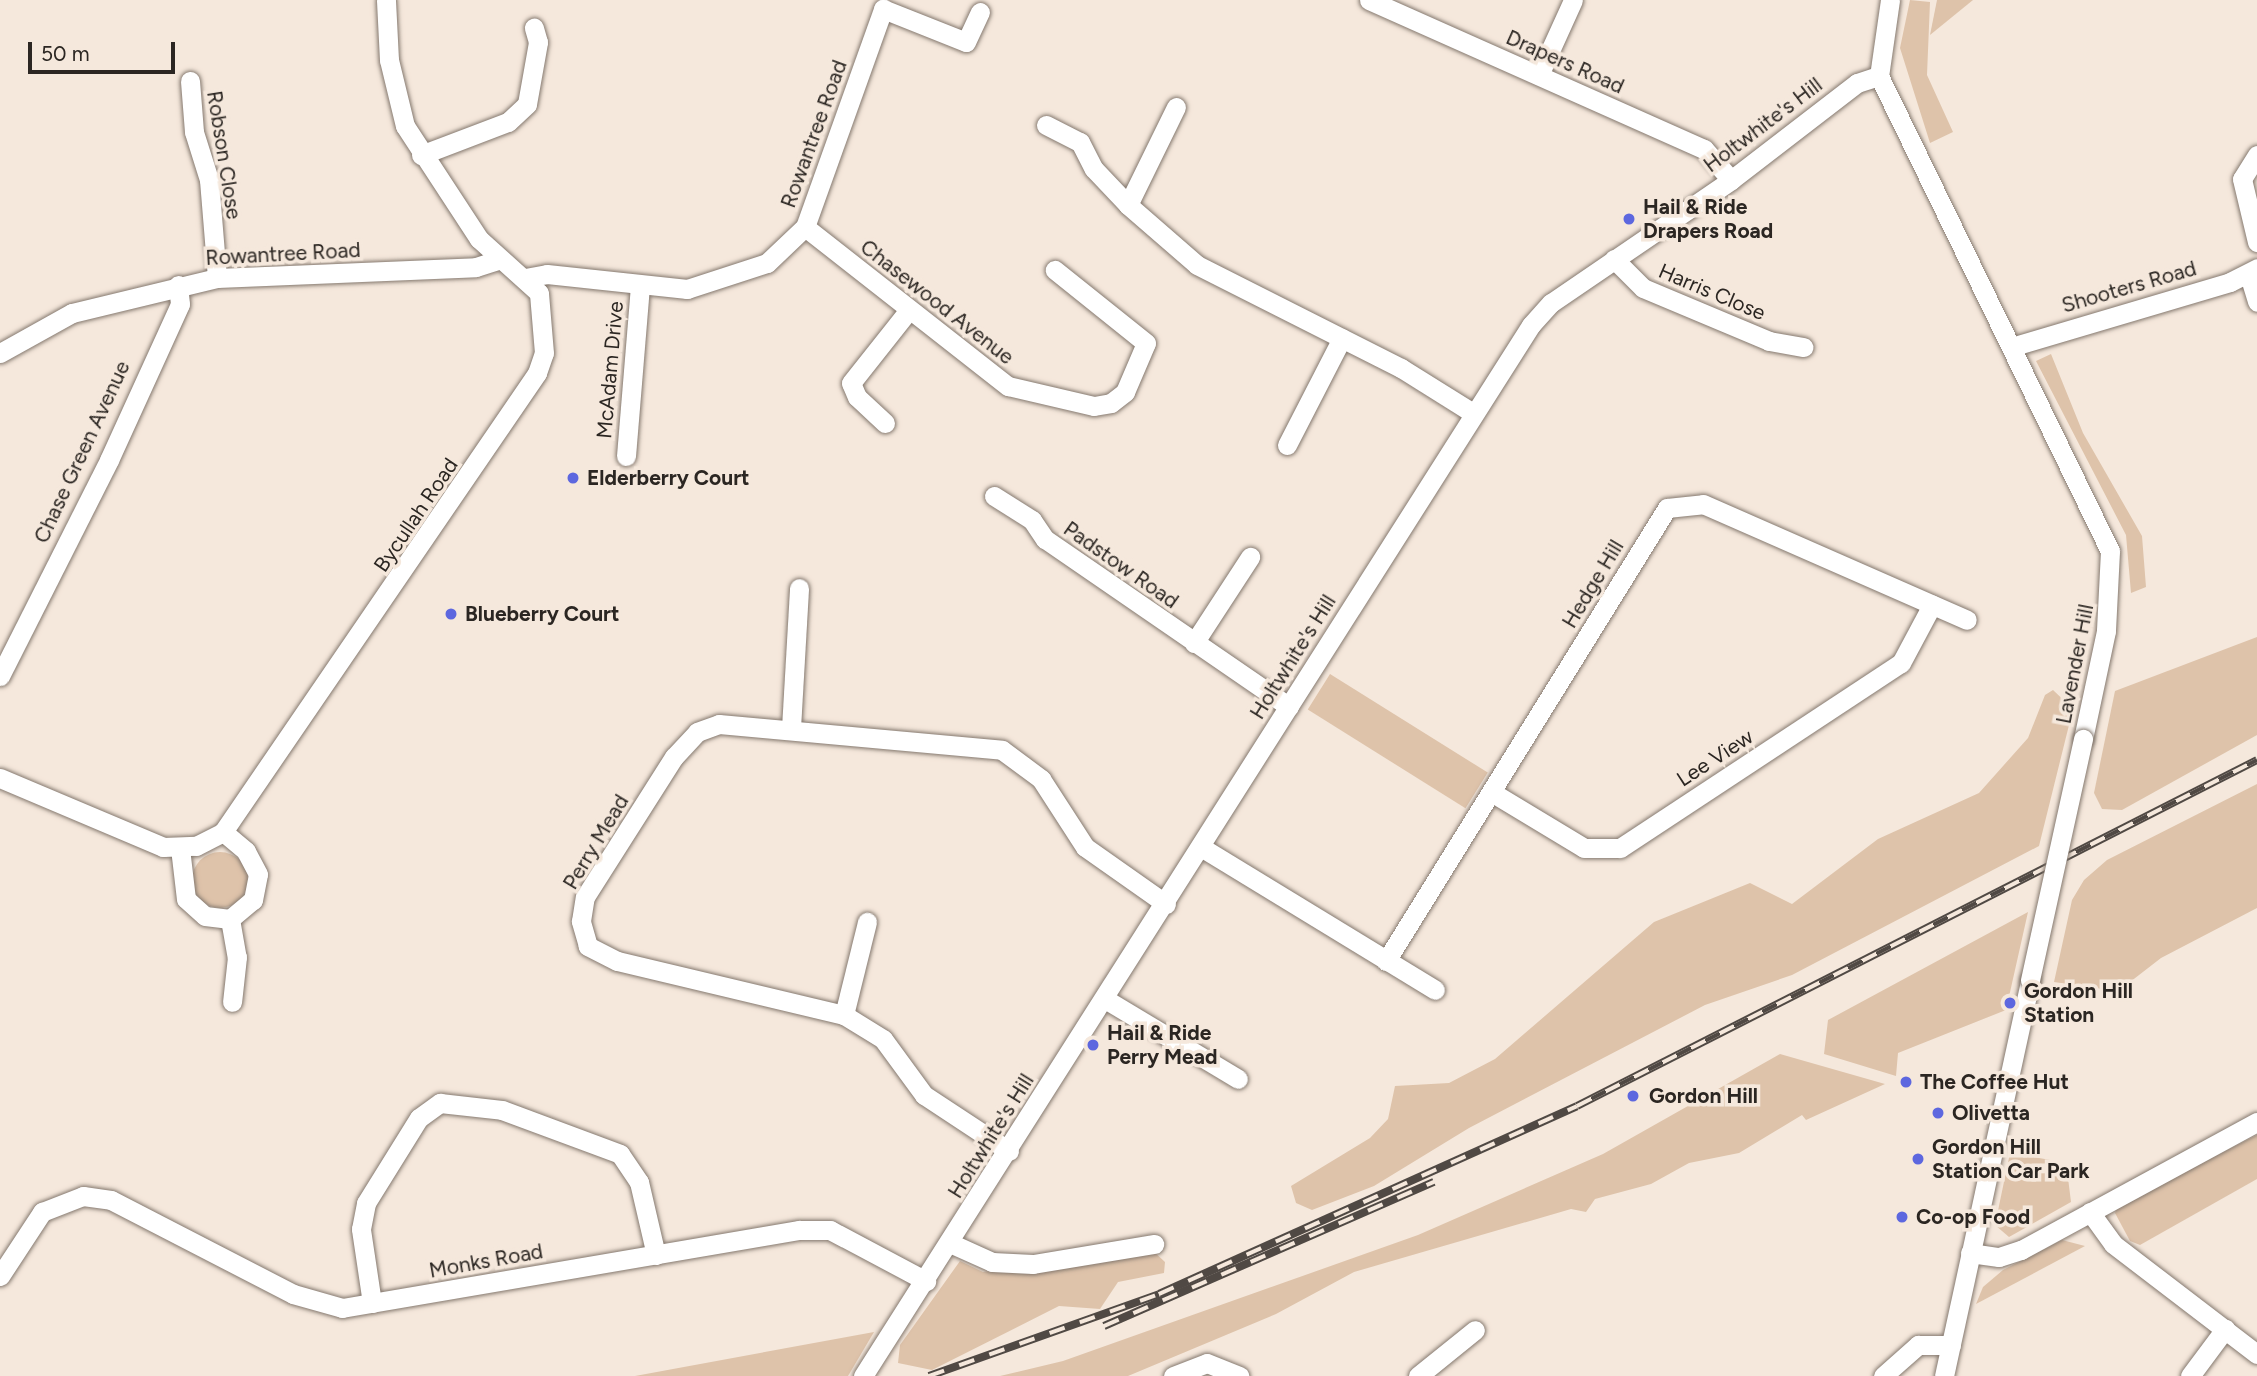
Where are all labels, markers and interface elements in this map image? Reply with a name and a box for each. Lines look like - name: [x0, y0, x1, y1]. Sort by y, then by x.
- street label: Drapers Road: [1502, 25, 1628, 99]
- scale bar: [32, 28, 178, 72]
- text: 50 m: [41, 41, 90, 66]
- street label: Rowantree Road: [776, 57, 852, 211]
- street label: Holtwhite's Hill: [1699, 72, 1827, 178]
- street label: Robson Close: [201, 89, 247, 221]
- place label: Hail & Ride Drapers Road: [1643, 194, 1773, 244]
- marker: Hail & Ride Drapers Road: [1621, 211, 1637, 227]
- street label: Chasewood Avenue: [855, 234, 1019, 370]
- street label: Rowantree Road: [205, 237, 361, 271]
- street label: Shooters Road: [2059, 256, 2199, 318]
- street label: Harris Close: [1655, 258, 1769, 326]
- street label: McAdam Drive: [591, 300, 629, 440]
- street label: Chase Green Avenue: [29, 357, 135, 547]
- street label: Bycullah Road: [369, 453, 463, 577]
- place label: Elderberry Court: [587, 465, 750, 491]
- marker: Elderberry Court: [565, 470, 581, 486]
- street label: Padstow Road: [1059, 516, 1183, 614]
- street label: Hedge Hill: [1557, 535, 1629, 633]
- street label: Holtwhite's Hill: [1245, 590, 1341, 724]
- place label: Blueberry Court: [465, 601, 619, 627]
- street label: Lavender Hill: [2051, 602, 2099, 726]
- marker: Blueberry Court: [443, 606, 459, 622]
- street label: Lee View: [1672, 724, 1758, 792]
- street label: Perry Mead: [558, 790, 634, 894]
- place label: Gordon Hill Station: [2024, 978, 2133, 1028]
- marker: Gordon Hill Station: [2002, 995, 2018, 1011]
- place label: Hail & Ride Perry Mead: [1107, 1020, 1217, 1070]
- marker: Hail & Ride Perry Mead: [1085, 1037, 1101, 1053]
- street label: Holtwhite's Hill: [943, 1069, 1039, 1203]
- place label: The Coffee Hut: [1920, 1069, 2069, 1095]
- marker: The Coffee Hut: [1898, 1074, 1914, 1090]
- place label: Gordon Hill: [1649, 1083, 1758, 1109]
- marker: Gordon Hill: [1623, 1086, 1643, 1106]
- place label: Olivetta: [1952, 1100, 2030, 1126]
- marker: Olivetta: [1930, 1105, 1946, 1121]
- place label: Gordon Hill Station Car Park: [1932, 1134, 2090, 1184]
- marker: Gordon Hill Station Car Park: [1910, 1151, 1926, 1167]
- place label: Co-op Food: [1916, 1204, 2030, 1230]
- marker: Co-op Food: [1894, 1209, 1910, 1225]
- street label: Monks Road: [427, 1239, 545, 1283]

